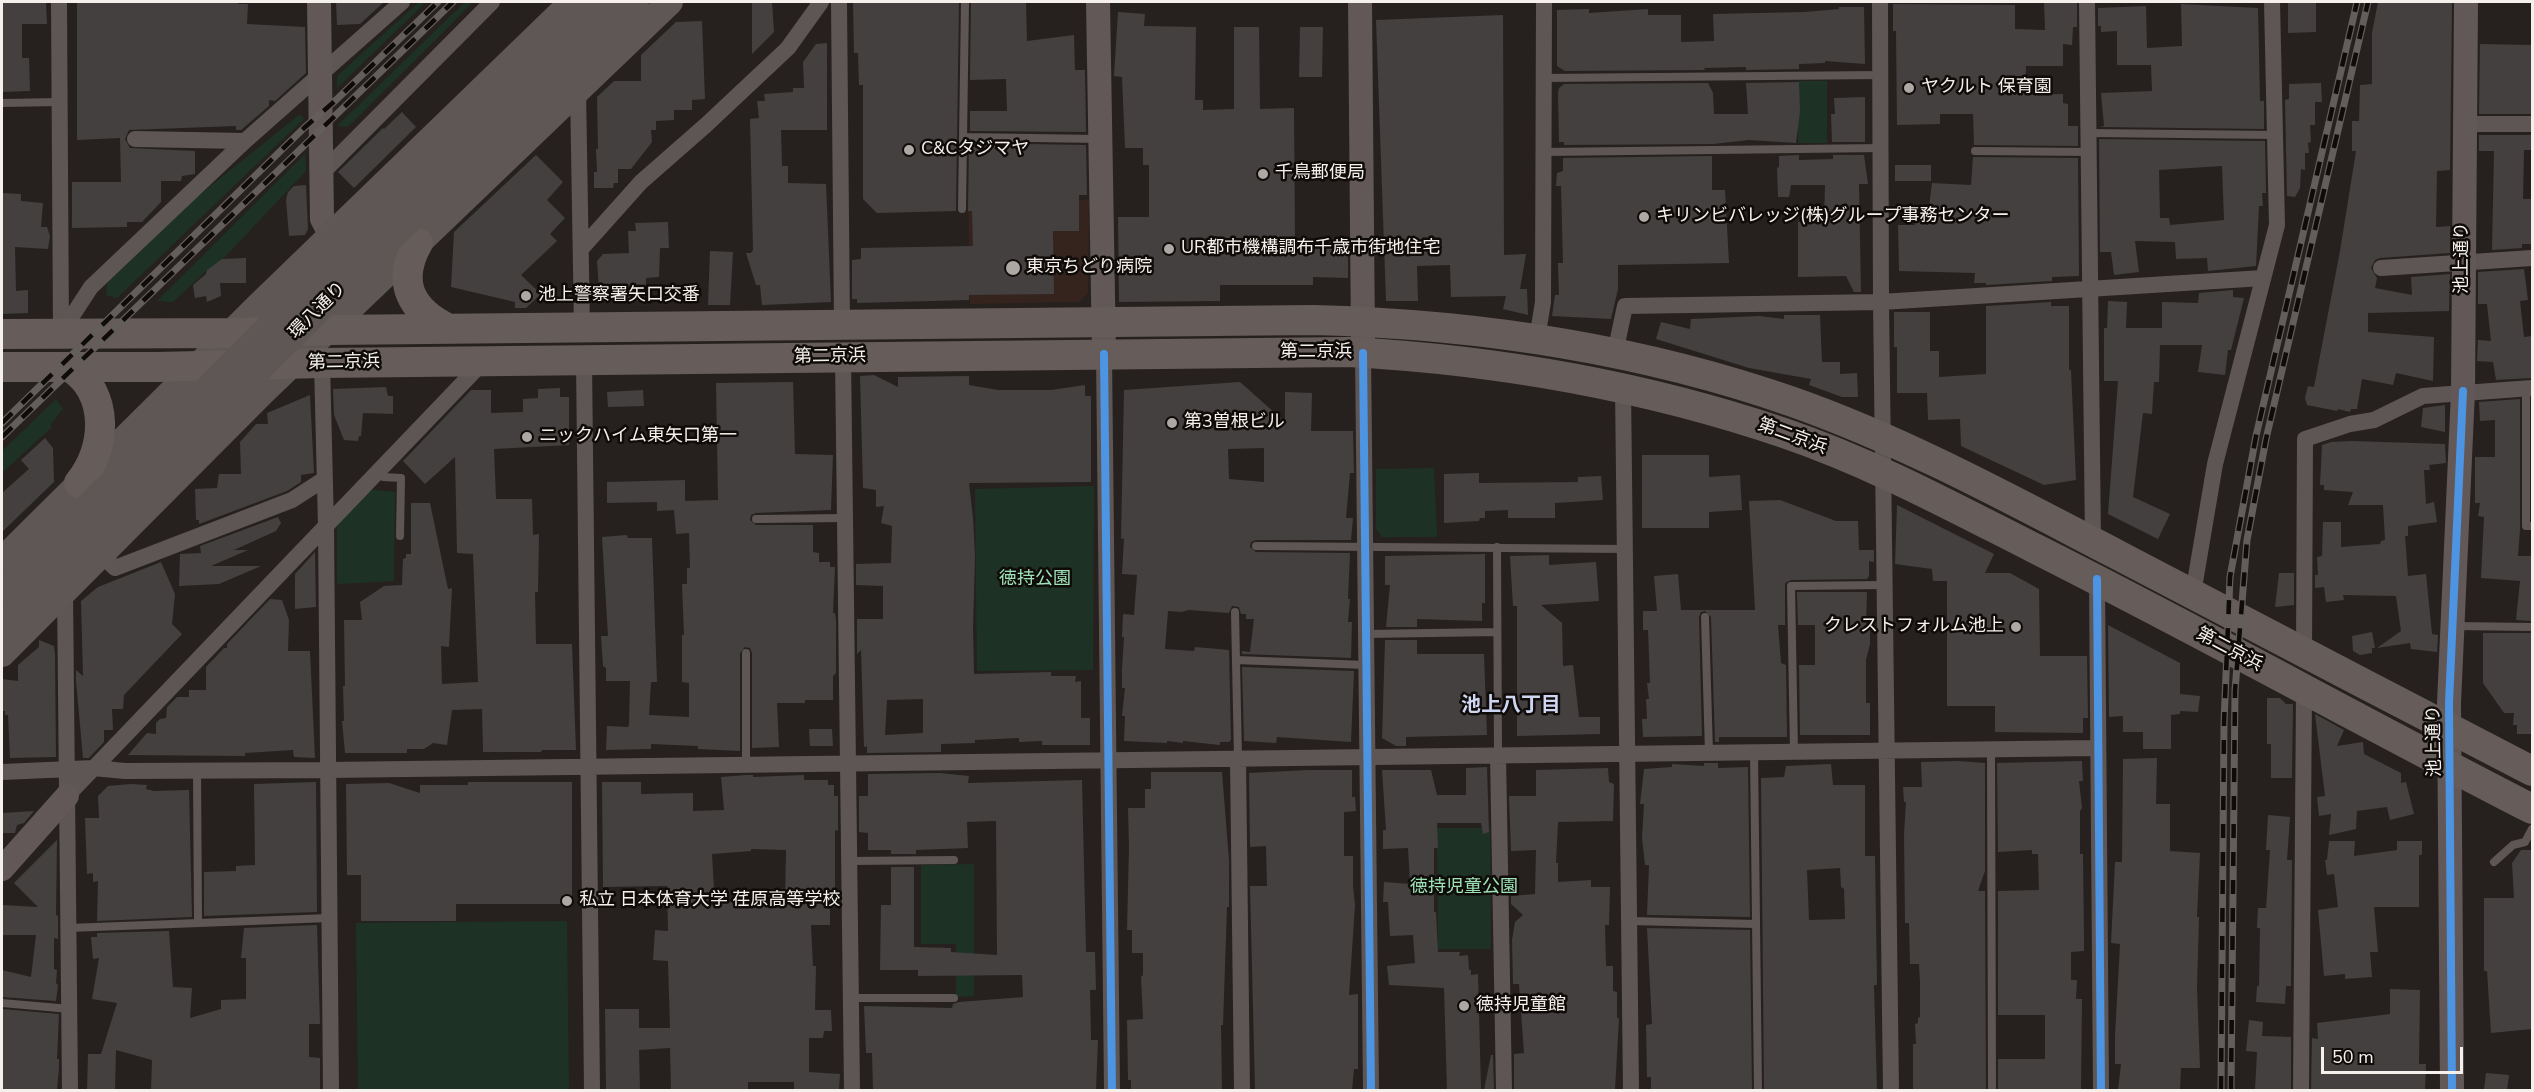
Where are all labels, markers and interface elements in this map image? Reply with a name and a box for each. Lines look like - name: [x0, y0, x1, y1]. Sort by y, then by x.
- place label: ヤクルト 保育園: [1921, 77, 2052, 99]
- marker: ヤクルト 保育園: [1902, 81, 1916, 95]
- place label: C&Cタジマヤ: [921, 139, 1029, 161]
- marker: C&Cタジマヤ: [902, 143, 916, 157]
- place label: 千鳥郵便局: [1275, 163, 1365, 185]
- marker: 千鳥郵便局: [1256, 167, 1270, 181]
- place label: キリンビバレッジ(株)グループ事務センター: [1656, 206, 2009, 228]
- marker: キリンビバレッジ(株)グループ事務センター: [1637, 210, 1651, 224]
- street label: 池上通り: [2452, 222, 2474, 294]
- place label: UR都市機構調布千歳市街地住宅: [1181, 238, 1440, 260]
- marker: UR都市機構調布千歳市街地住宅: [1162, 242, 1176, 256]
- place label: 東京ちどり病院: [1026, 257, 1152, 279]
- marker: 東京ちどり病院: [1004, 259, 1022, 277]
- street label: 環八通り: [285, 278, 351, 344]
- place label: 池上警察署矢口交番: [538, 285, 700, 307]
- marker: 池上警察署矢口交番: [519, 289, 533, 303]
- street label: 第二京浜: [1280, 342, 1352, 364]
- street label: 第二京浜: [794, 346, 866, 368]
- street label: 第二京浜: [308, 352, 380, 374]
- place label: 第3曽根ビル: [1184, 412, 1285, 434]
- street label: 第二京浜: [1754, 415, 1830, 459]
- marker: 第3曽根ビル: [1165, 416, 1179, 430]
- place label: ニックハイム東矢口第一: [539, 426, 737, 448]
- marker: ニックハイム東矢口第一: [520, 430, 534, 444]
- park label: 徳持公園: [999, 569, 1071, 591]
- place label: クレストフォルム池上: [1824, 616, 2004, 638]
- marker: クレストフォルム池上: [2009, 620, 2023, 634]
- street label: 第二京浜: [2192, 624, 2266, 676]
- district label: 池上八丁目: [1461, 694, 1561, 718]
- street label: 池上通り: [2424, 705, 2446, 777]
- park label: 徳持児童公園: [1410, 877, 1518, 899]
- place label: 私立 日本体育大学 荏原高等学校: [579, 890, 840, 912]
- marker: 私立 日本体育大学 荏原高等学校: [560, 894, 574, 908]
- place label: 徳持児童館: [1476, 995, 1566, 1017]
- marker: 徳持児童館: [1457, 999, 1471, 1013]
- scale bar: [2324, 1035, 2466, 1073]
- text: 50 m: [2332, 1045, 2374, 1069]

